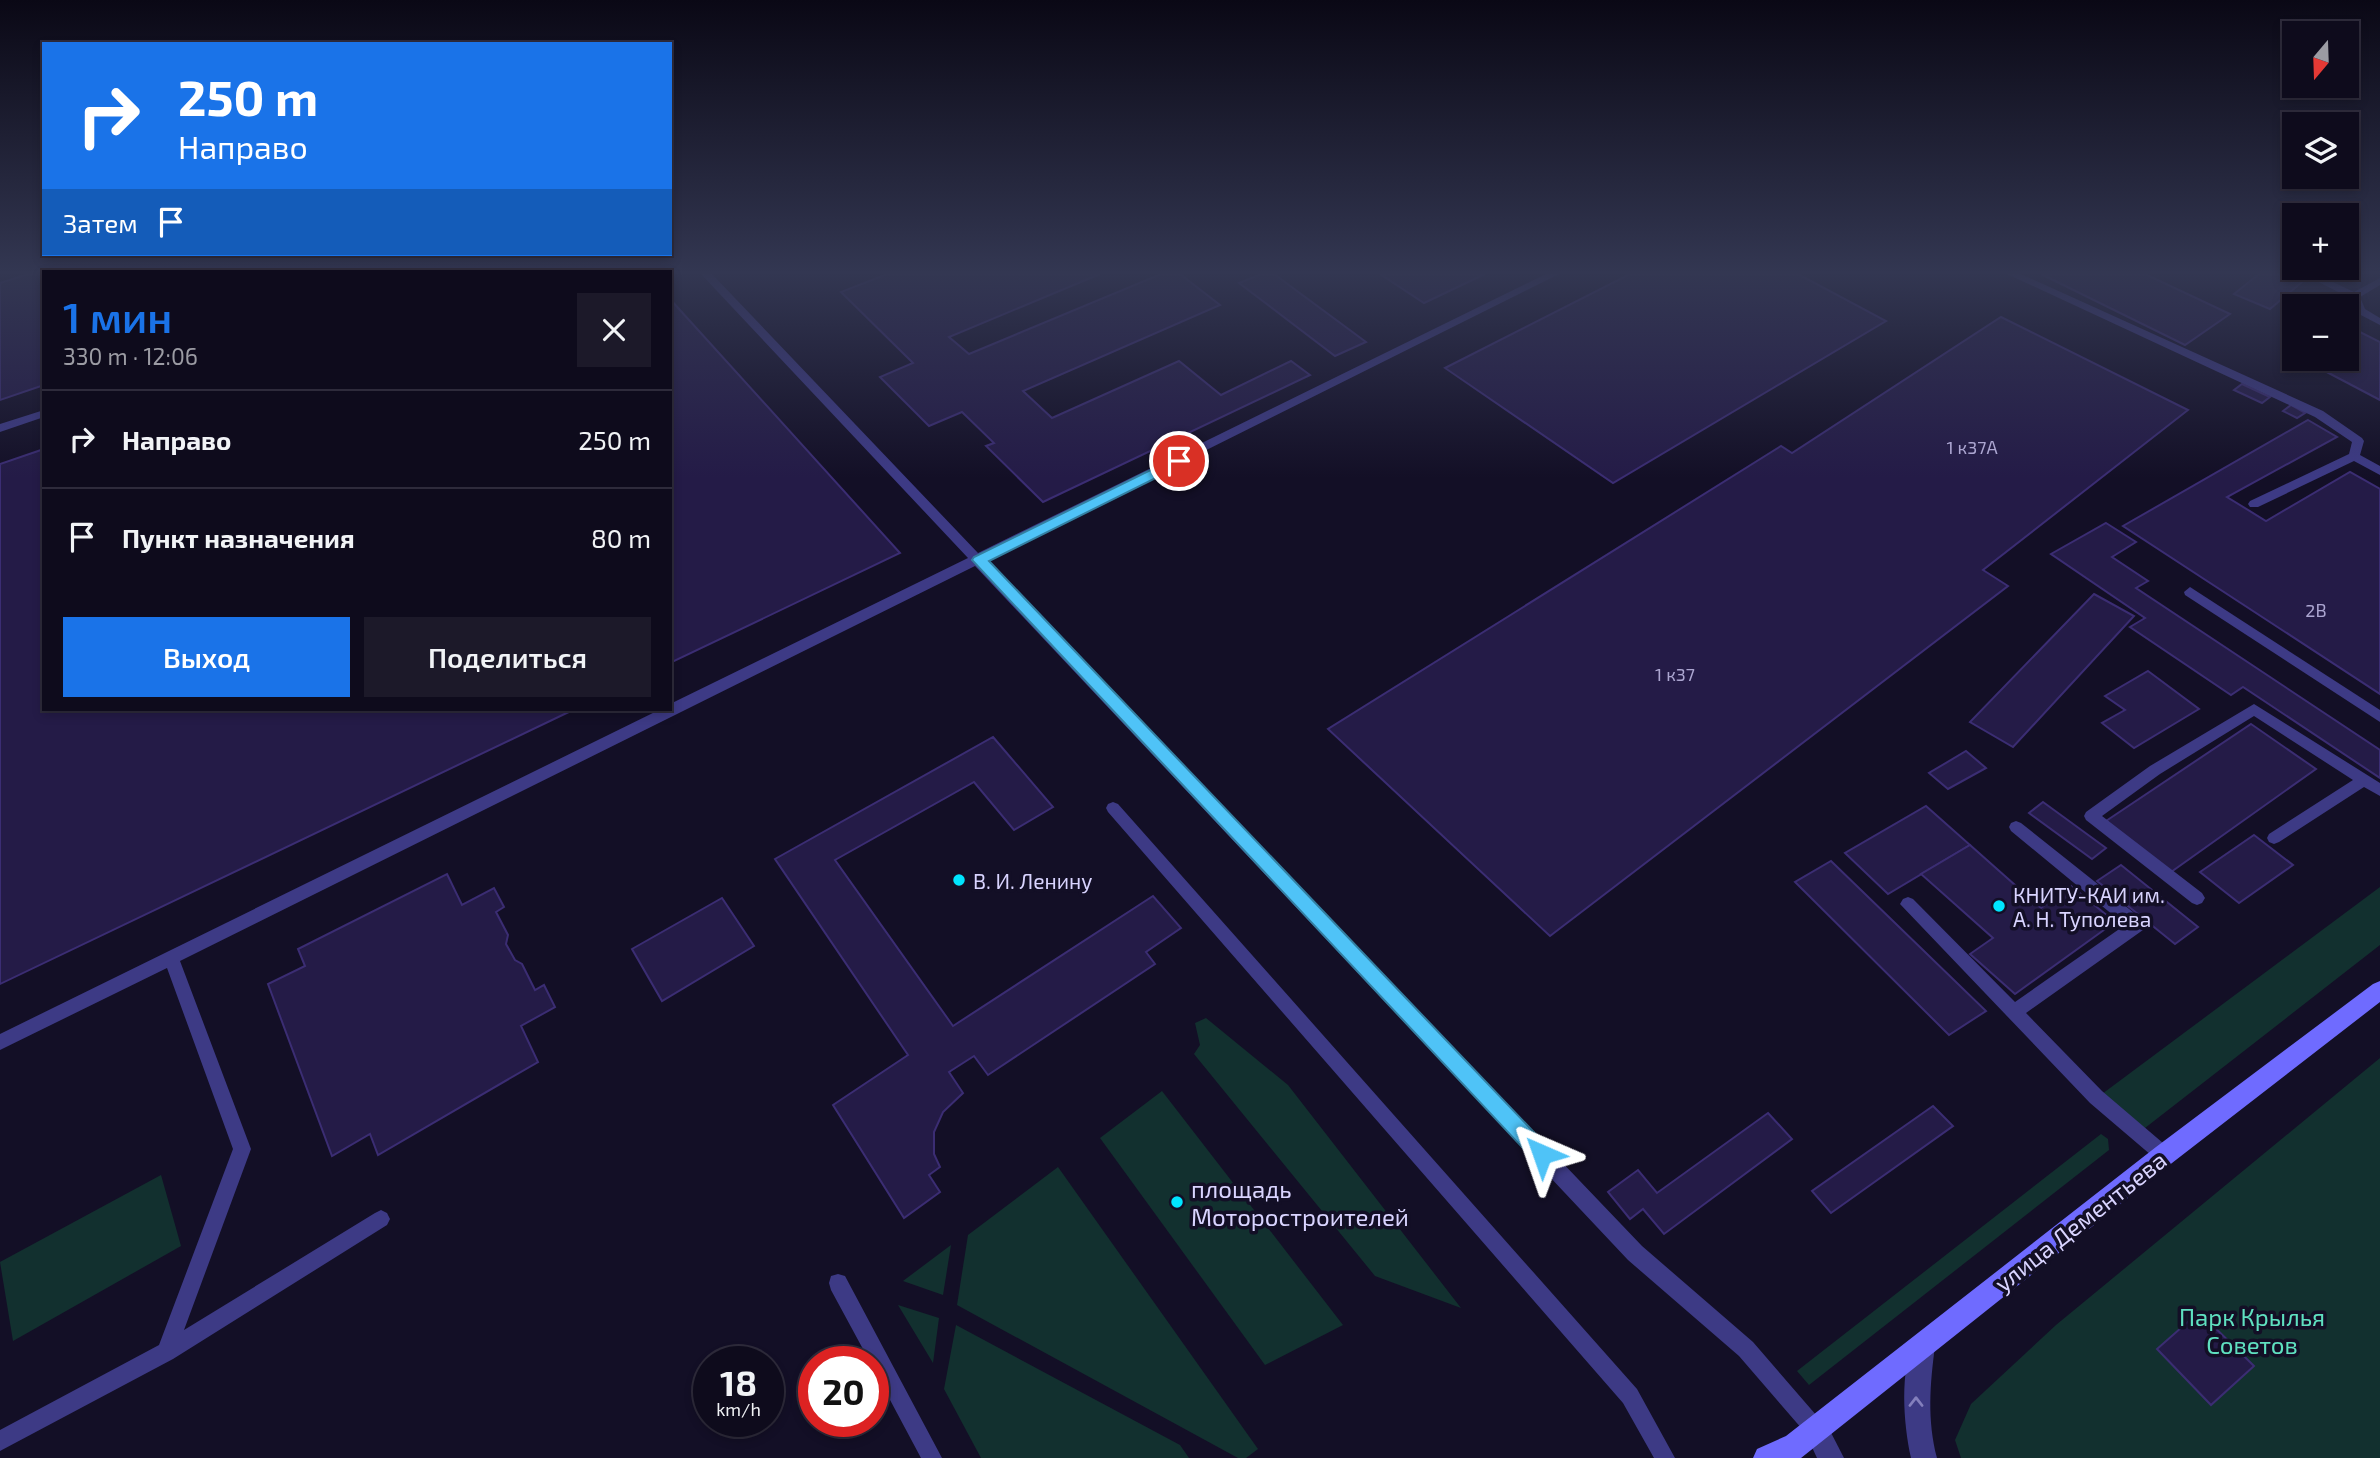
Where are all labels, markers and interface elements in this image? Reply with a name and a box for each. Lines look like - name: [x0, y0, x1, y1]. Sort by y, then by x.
- north arrow: [2282, 21, 2359, 98]
- map controls: [2282, 21, 2359, 371]
- text: 250 m: [178, 67, 318, 126]
- icon: right: [63, 70, 154, 161]
- button: layers: [2282, 112, 2359, 189]
- text: Направо: [178, 127, 308, 165]
- icon: arrive: [152, 203, 190, 241]
- button: +: [2282, 203, 2359, 280]
- text: Затем: [63, 207, 138, 238]
- text: 1 мин: [63, 291, 172, 341]
- button: close: [577, 293, 651, 367]
- button: −: [2282, 294, 2359, 371]
- text: 330 m · 12:06: [63, 342, 198, 370]
- icon: right: [63, 420, 101, 458]
- text: Направо: [122, 424, 231, 455]
- text: 250 m: [578, 424, 651, 455]
- pin: [1149, 431, 1209, 491]
- house number: 1 к37А: [1946, 436, 1998, 458]
- icon: arrive: [1160, 442, 1198, 480]
- icon: arrive: [63, 518, 101, 556]
- text: Пункт назначения: [122, 522, 355, 553]
- text: 80 m: [591, 522, 651, 553]
- house number: 2В: [2305, 599, 2327, 621]
- button: Выход: [63, 617, 350, 697]
- button: Поделиться: [364, 617, 651, 697]
- house number: 1 к37: [1655, 663, 1695, 685]
- place label: В. И. Ленину: [973, 868, 1092, 894]
- marker: В. И. Ленину: [951, 872, 967, 888]
- place label: КНИТУ-КАИ им. А. Н. Туполева: [2013, 882, 2165, 932]
- marker: КНИТУ-КАИ им. А. Н. Туполева: [1991, 898, 2007, 914]
- position arrow: [1505, 1117, 1579, 1191]
- street label: улица Дементьева: [1988, 1145, 2172, 1298]
- place label: площадь Моторостроителей: [1191, 1174, 1409, 1231]
- marker: площадь Моторостроителей: [1169, 1194, 1185, 1210]
- park label: Парк Крылья Советов: [2179, 1302, 2325, 1359]
- speed limit sign: 20: [798, 1346, 889, 1437]
- text: 18: [720, 1361, 757, 1403]
- one-way arrow: [1908, 1397, 1924, 1407]
- text: km/h: [716, 1398, 761, 1420]

